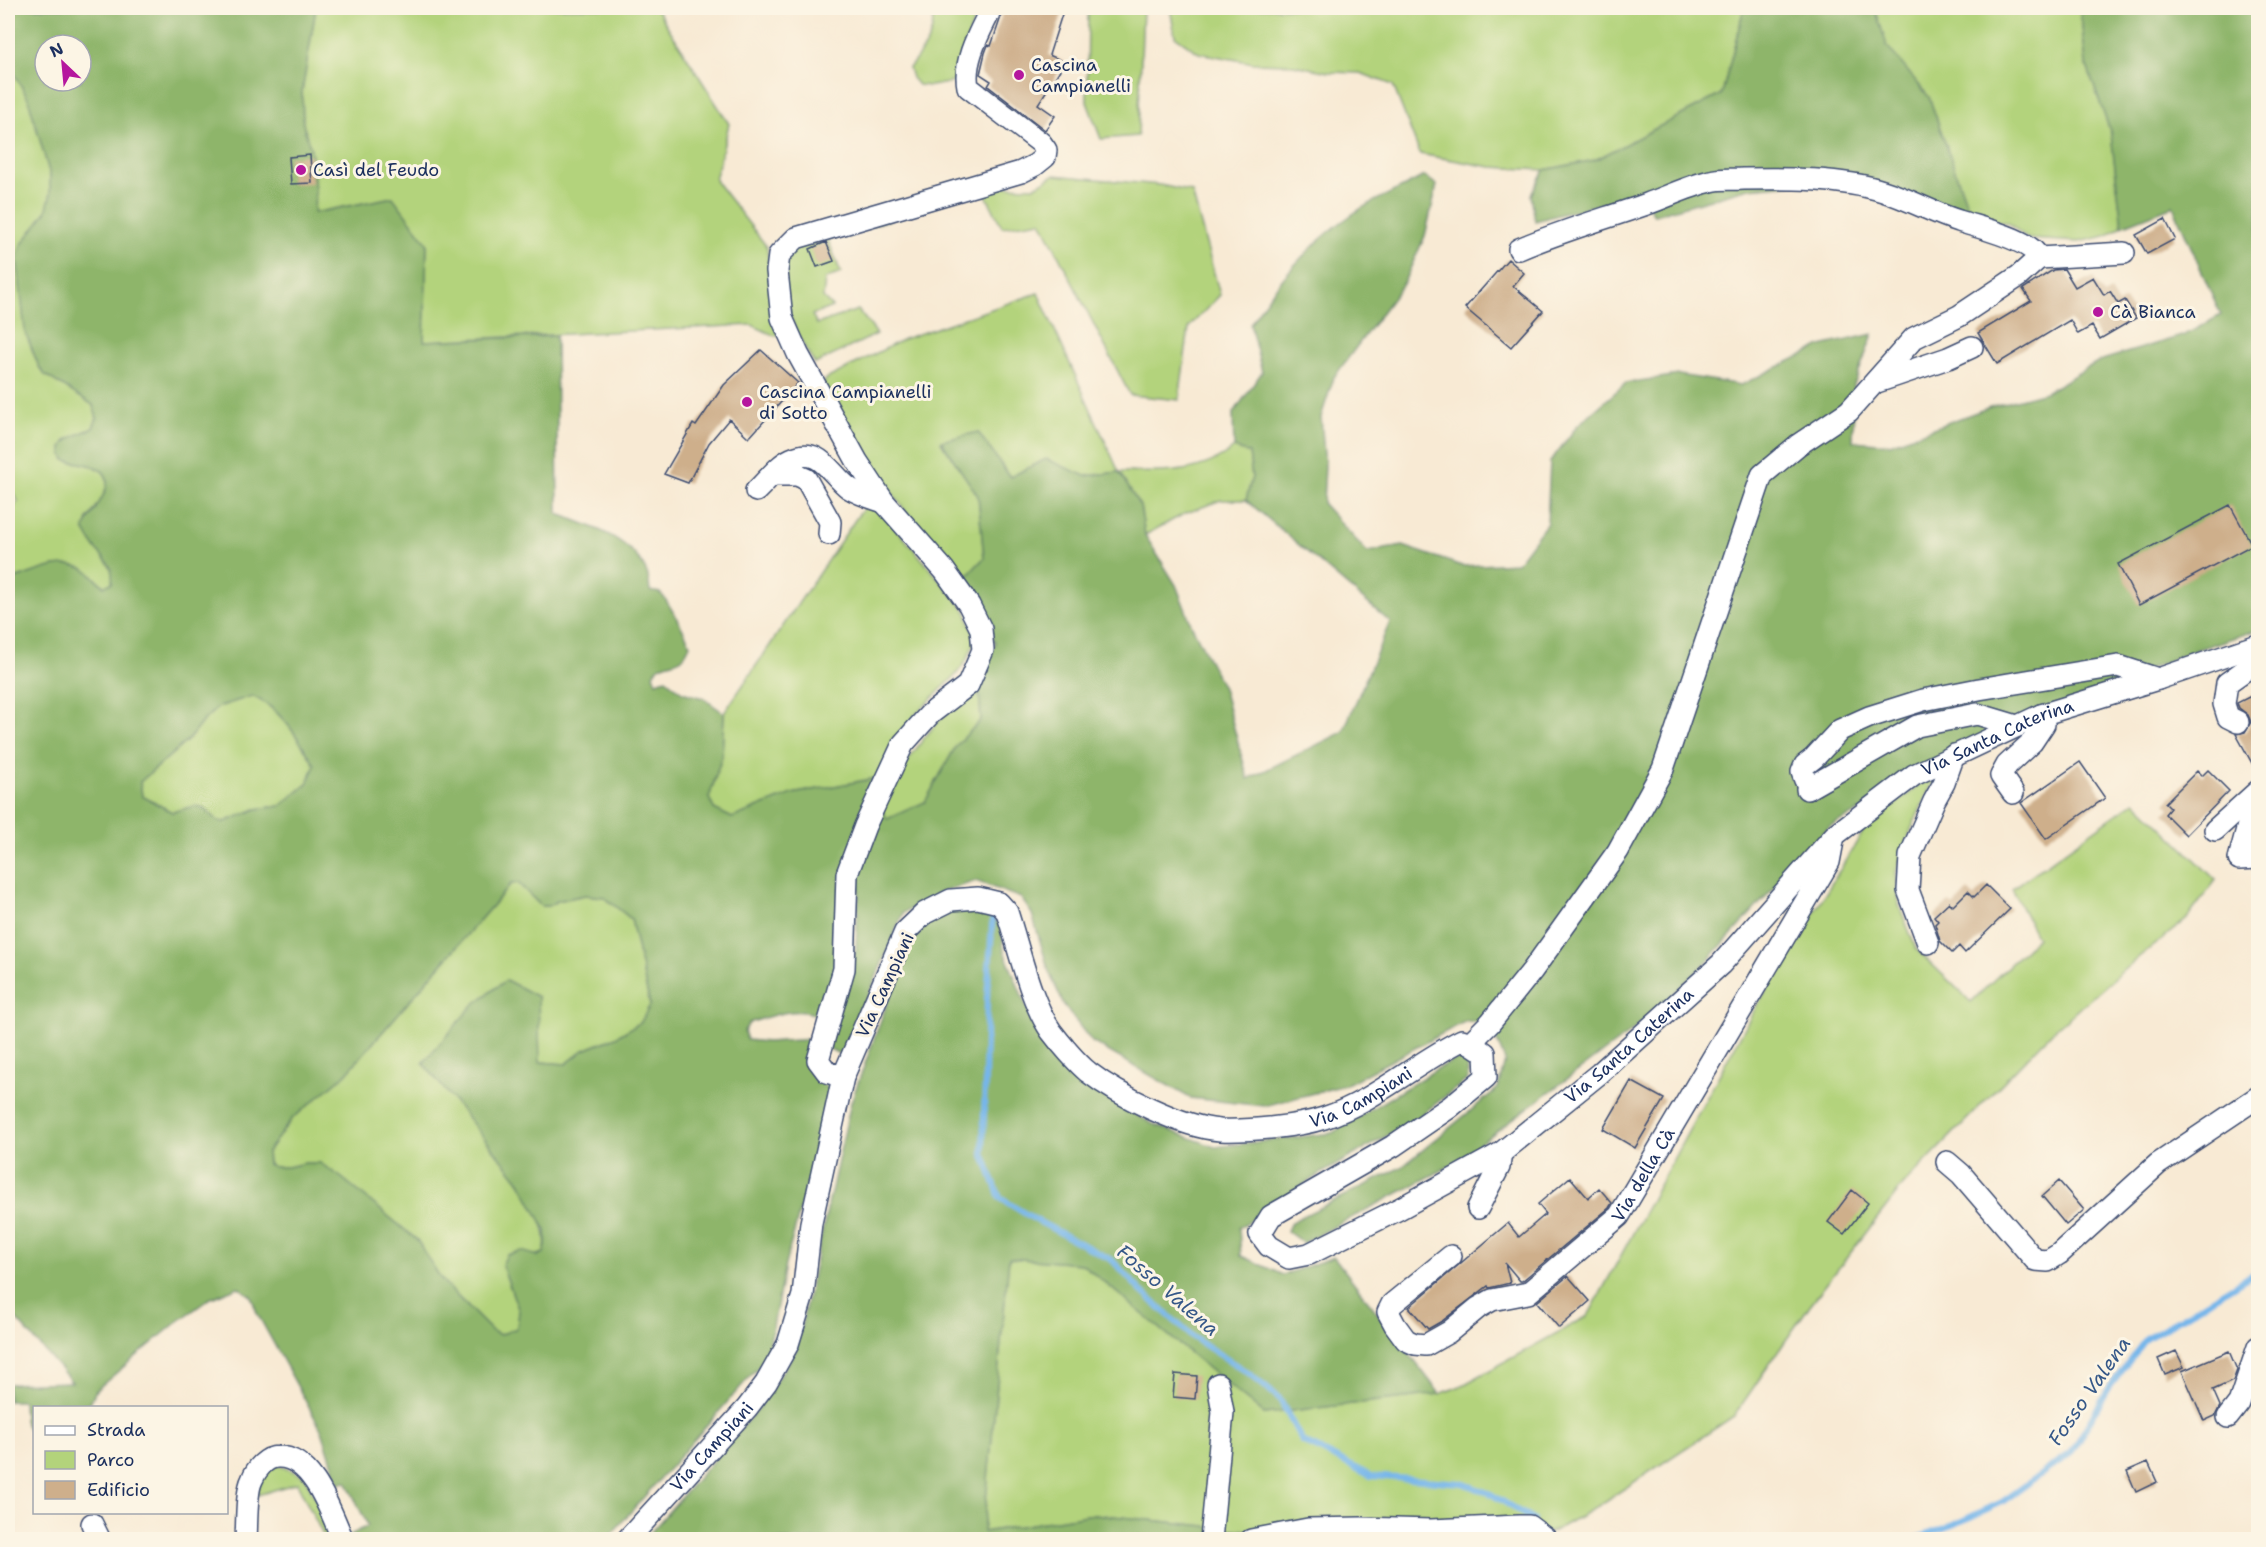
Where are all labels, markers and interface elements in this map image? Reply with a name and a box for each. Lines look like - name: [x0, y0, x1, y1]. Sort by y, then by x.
- north arrow: [33, 33, 93, 93]
- text: N: [46, 38, 67, 62]
- place label: Cascina Campianelli: [1031, 53, 1131, 98]
- marker: Cascina Campianelli: [1012, 68, 1026, 82]
- place label: Casì del Feudo: [313, 158, 439, 182]
- marker: Casì del Feudo: [294, 163, 308, 177]
- place label: Cà Bianca: [2110, 300, 2196, 324]
- marker: Cà Bianca: [2091, 305, 2105, 319]
- place label: Cascina Campianelli di Sotto: [759, 380, 932, 425]
- marker: Cascina Campianelli di Sotto: [740, 395, 754, 409]
- street label: Via Santa Caterina: [1917, 694, 2077, 782]
- street label: Via Campiani: [850, 928, 920, 1042]
- street label: Via Santa Caterina: [1559, 982, 1699, 1109]
- street label: Via Campiani: [1307, 1061, 1417, 1134]
- street label: Via della Cà: [1606, 1123, 1681, 1227]
- water label: Fosso Valena: [1111, 1238, 1225, 1342]
- water label: Fosso Valena: [2042, 1331, 2136, 1451]
- street label: Via Campiani: [665, 1397, 759, 1497]
- legend: [33, 1406, 228, 1514]
- text: Strada: [87, 1418, 146, 1442]
- text: Parco: [87, 1448, 135, 1472]
- text: Edificio: [87, 1478, 150, 1502]

